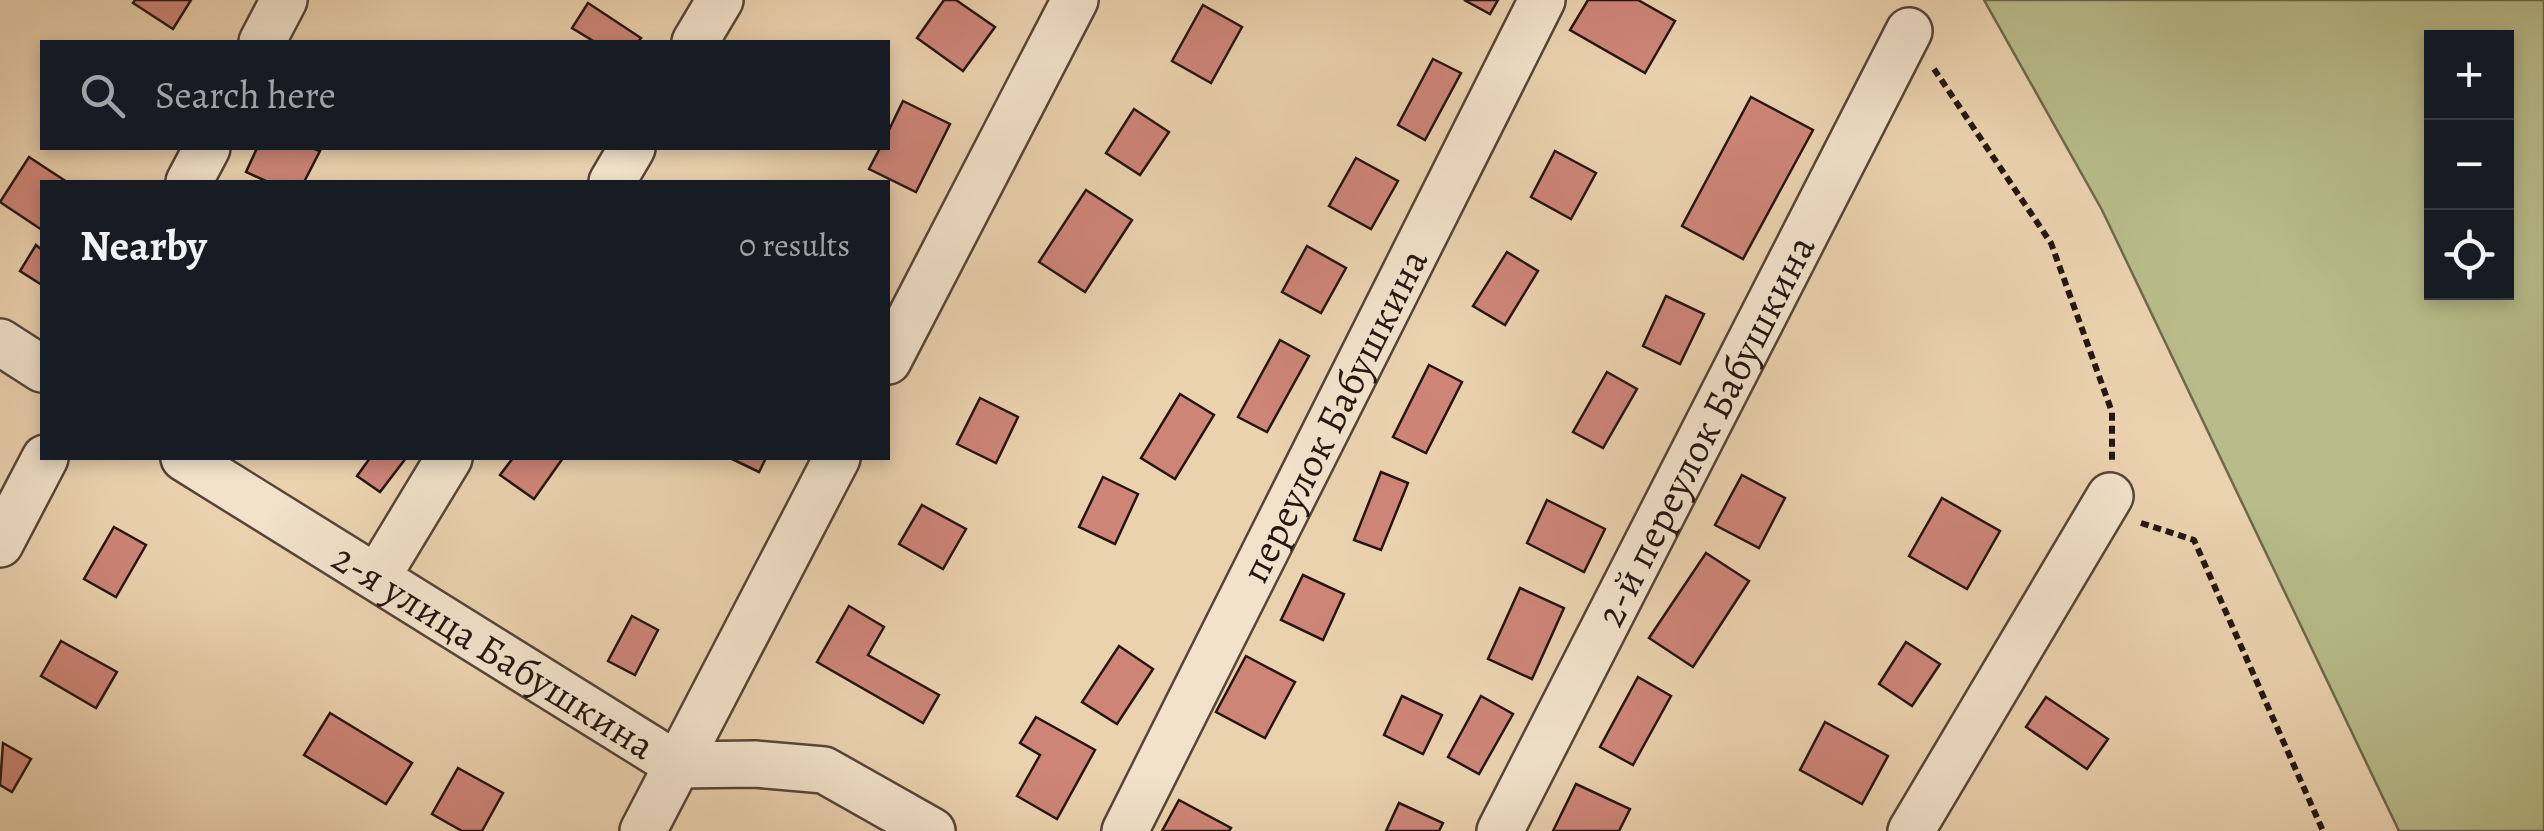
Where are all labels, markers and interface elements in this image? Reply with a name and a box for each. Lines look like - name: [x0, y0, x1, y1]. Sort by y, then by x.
- map controls: [2424, 30, 2514, 300]
- button: +: [2424, 30, 2514, 120]
- search box: [40, 40, 890, 150]
- icon: search: [75, 68, 130, 123]
- text: Search here: [155, 69, 336, 121]
- button: −: [2424, 120, 2514, 210]
- button: locate: [2424, 210, 2514, 300]
- text: Nearby: [80, 217, 207, 274]
- text: 0 results: [739, 223, 850, 267]
- street label: 2-й переулок Бабушкина: [1582, 225, 1828, 636]
- street label: переулок Бабушкина: [1227, 239, 1441, 592]
- street label: 2-я улица Бабушкина: [322, 530, 666, 773]

